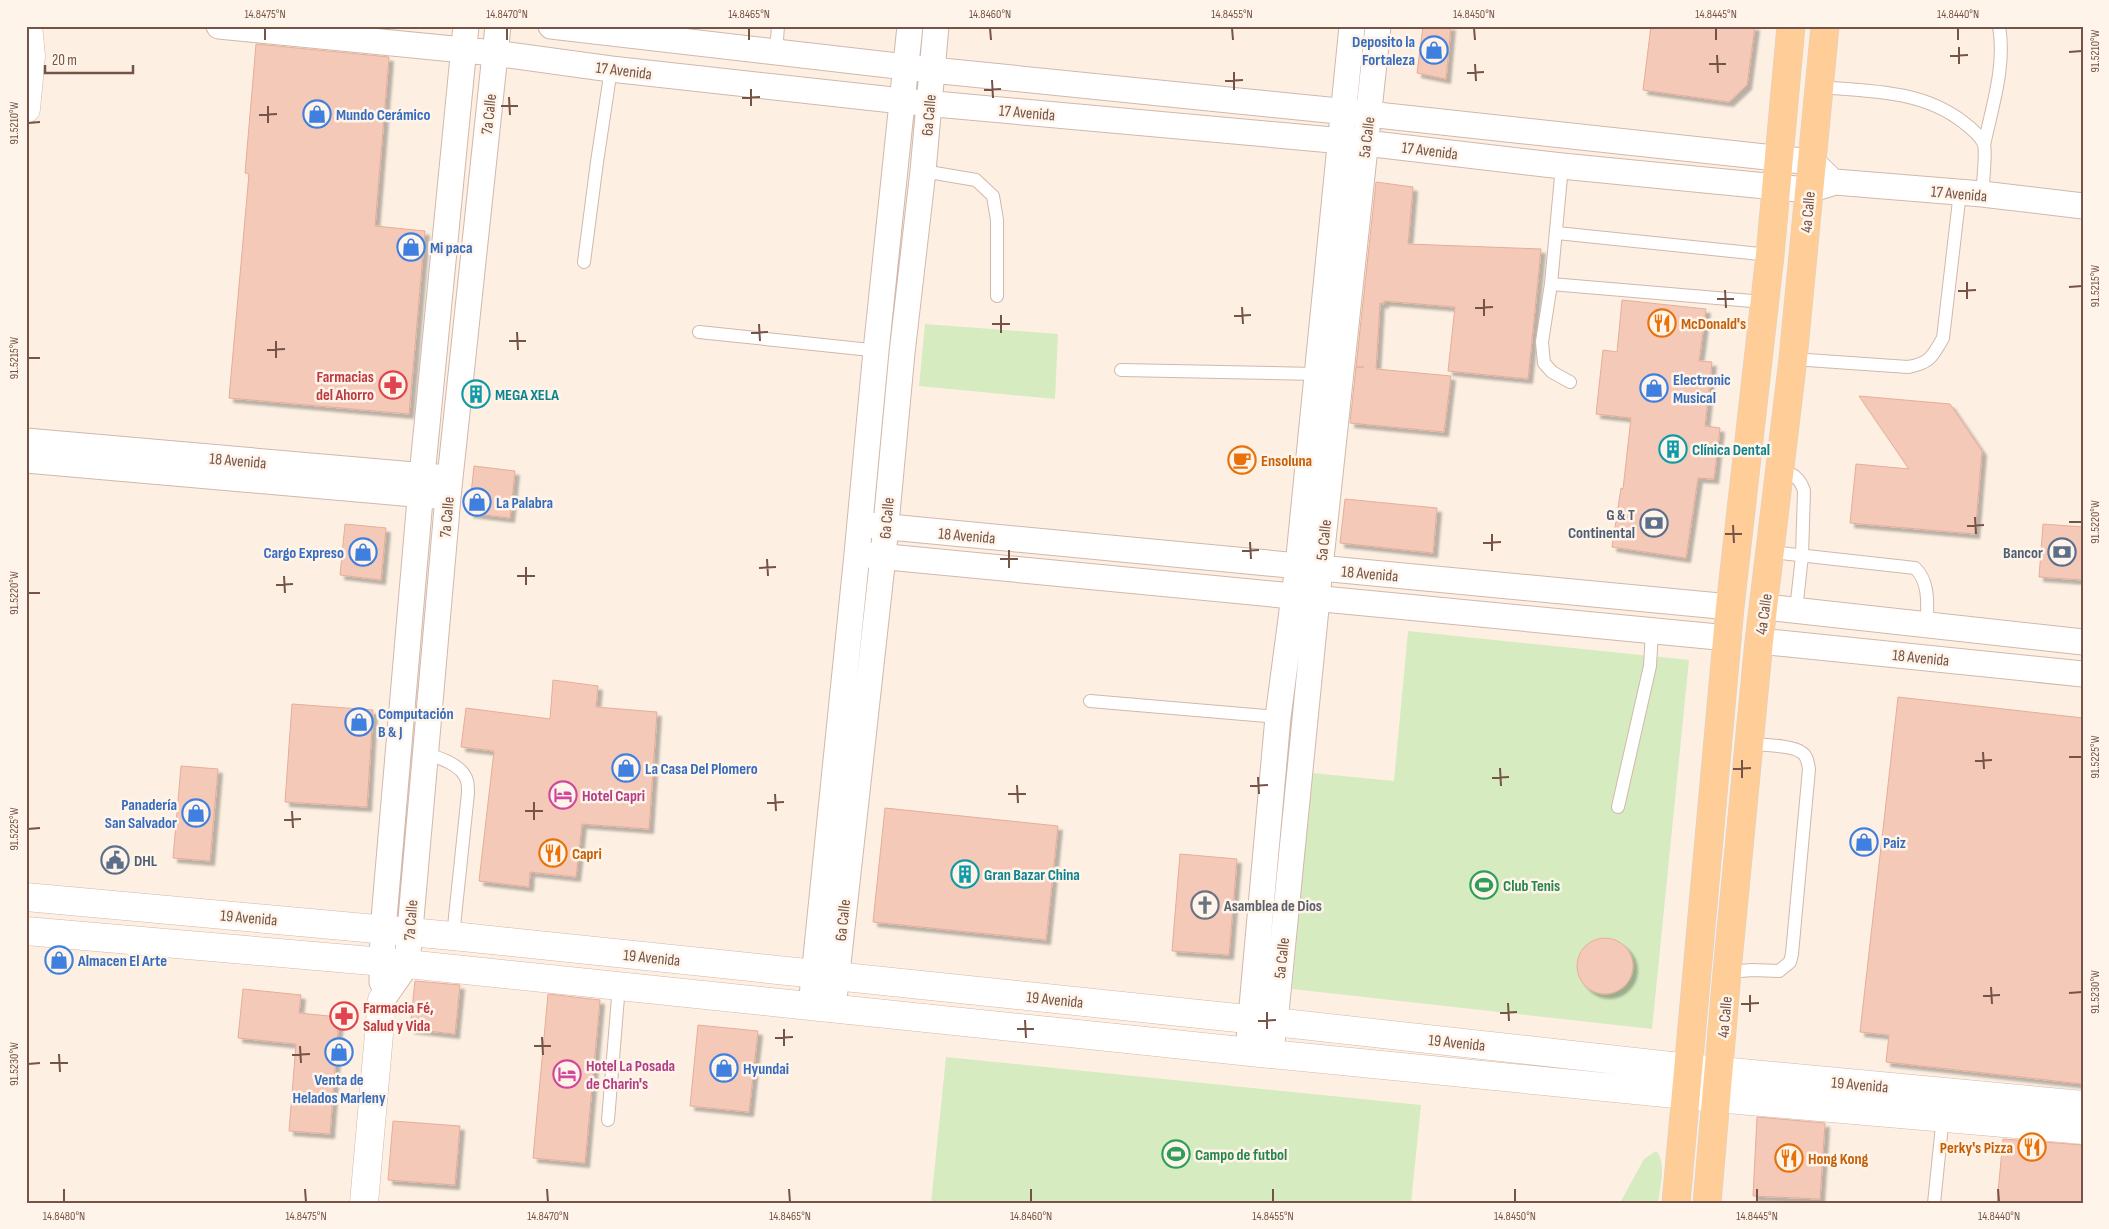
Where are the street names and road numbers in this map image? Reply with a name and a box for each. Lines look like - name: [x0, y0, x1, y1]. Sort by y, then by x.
- street label: 17 Avenida: [595, 59, 653, 84]
- street label: 7a Calle: [478, 93, 501, 135]
- street label: 6a Calle: [918, 94, 941, 137]
- street label: 17 Avenida: [998, 102, 1056, 125]
- street label: 5a Calle: [1356, 116, 1379, 159]
- street label: 17 Avenida: [1401, 139, 1459, 164]
- street label: 17 Avenida: [1930, 183, 1988, 206]
- street label: 4a Calle: [1797, 191, 1820, 234]
- street label: 18 Avenida: [209, 450, 267, 473]
- street label: 7a Calle: [436, 496, 459, 538]
- street label: 6a Calle: [876, 497, 899, 540]
- street label: 5a Calle: [1313, 519, 1336, 562]
- street label: 18 Avenida: [938, 525, 996, 548]
- street label: 18 Avenida: [1341, 563, 1399, 586]
- street label: 4a Calle: [1752, 592, 1777, 636]
- street label: 18 Avenida: [1892, 646, 1950, 671]
- street label: 6a Calle: [832, 898, 855, 942]
- street label: 7a Calle: [401, 899, 422, 941]
- street label: 19 Avenida: [220, 907, 278, 930]
- street label: 5a Calle: [1271, 937, 1294, 980]
- street label: 19 Avenida: [622, 946, 681, 971]
- street label: 19 Avenida: [1025, 988, 1084, 1013]
- street label: 4a Calle: [1714, 996, 1737, 1039]
- street label: 19 Avenida: [1427, 1031, 1486, 1056]
- street label: 19 Avenida: [1831, 1074, 1889, 1097]

